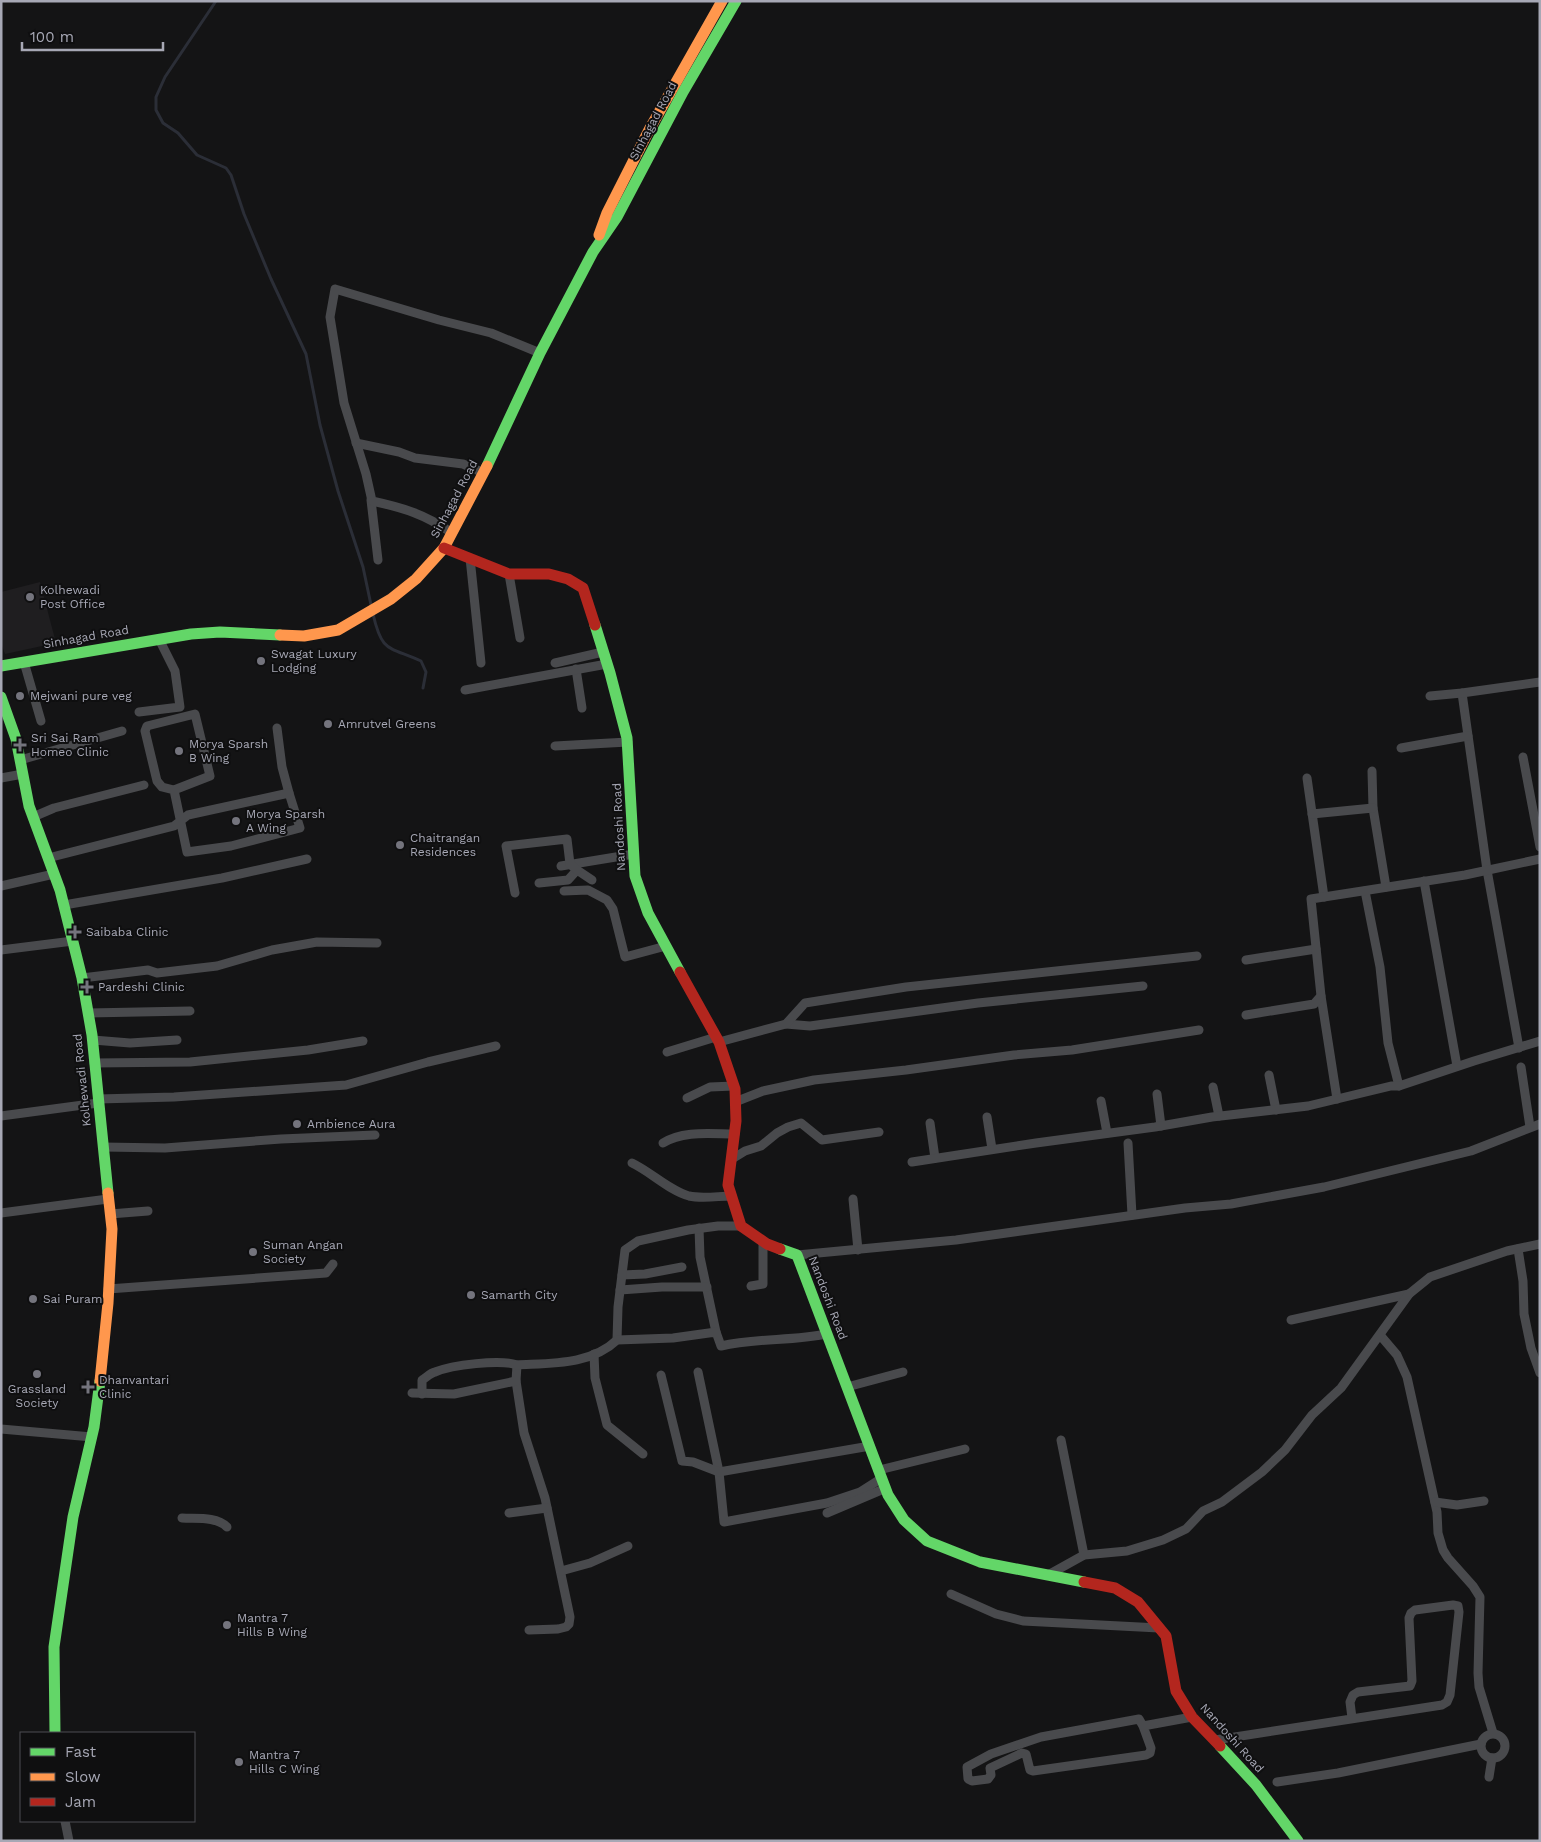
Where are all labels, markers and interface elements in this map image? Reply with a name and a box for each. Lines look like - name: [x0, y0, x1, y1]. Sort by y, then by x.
- scale bar: [22, 20, 164, 52]
- text: 100 m: [30, 28, 74, 46]
- street label: Sinhagad Road: [627, 79, 679, 163]
- street label: Sinhagad Road: [428, 457, 480, 541]
- place label: Kolhewadi Post Office: [40, 583, 105, 611]
- marker: Kolhewadi Post Office: [24, 591, 36, 603]
- street label: Sinhagad Road: [42, 623, 130, 651]
- place label: Swagat Luxury Lodging: [271, 647, 358, 675]
- marker: Swagat Luxury Lodging: [255, 655, 267, 667]
- place label: Mejwani pure veg: [30, 689, 132, 703]
- marker: Mejwani pure veg: [14, 690, 26, 702]
- place label: Amrutvel Greens: [338, 717, 436, 731]
- marker: Amrutvel Greens: [322, 718, 334, 730]
- place label: Sri Sai Ram Homeo Clinic: [31, 731, 109, 759]
- place label: Morya Sparsh B Wing: [189, 737, 268, 765]
- marker: Sri Sai Ram Homeo Clinic: [13, 738, 27, 752]
- marker: Morya Sparsh B Wing: [173, 745, 185, 757]
- street label: Nandoshi Road: [610, 783, 628, 871]
- place label: Morya Sparsh A Wing: [246, 807, 325, 835]
- marker: Morya Sparsh A Wing: [230, 815, 242, 827]
- place label: Chaitrangan Residences: [410, 831, 480, 859]
- marker: Chaitrangan Residences: [394, 839, 406, 851]
- marker: Saibaba Clinic: [68, 925, 82, 939]
- place label: Saibaba Clinic: [86, 925, 169, 939]
- marker: Pardeshi Clinic: [80, 980, 94, 994]
- place label: Pardeshi Clinic: [98, 980, 185, 994]
- street label: Kolhewadi Road: [70, 1033, 94, 1127]
- place label: Ambience Aura: [307, 1117, 396, 1131]
- marker: Ambience Aura: [291, 1118, 303, 1130]
- place label: Suman Angan Society: [263, 1238, 343, 1266]
- marker: Suman Angan Society: [247, 1246, 259, 1258]
- street label: Nandoshi Road: [806, 1254, 850, 1342]
- place label: Samarth City: [481, 1288, 558, 1302]
- marker: Samarth City: [465, 1289, 477, 1301]
- place label: Sai Puram: [43, 1292, 102, 1306]
- marker: Sai Puram: [27, 1293, 39, 1305]
- marker: Grassland Society: [31, 1368, 43, 1380]
- place label: Dhanvantari Clinic: [99, 1373, 169, 1401]
- marker: Dhanvantari Clinic: [81, 1380, 95, 1394]
- place label: Grassland Society: [8, 1382, 66, 1410]
- place label: Mantra 7 Hills B Wing: [237, 1611, 308, 1639]
- marker: Mantra 7 Hills B Wing: [221, 1619, 233, 1631]
- street label: Nandoshi Road: [1197, 1701, 1267, 1775]
- legend: [20, 1732, 195, 1822]
- text: Fast: [65, 1743, 97, 1761]
- place label: Mantra 7 Hills C Wing: [249, 1748, 320, 1776]
- marker: Mantra 7 Hills C Wing: [233, 1756, 245, 1768]
- text: Slow: [65, 1768, 101, 1786]
- text: Jam: [65, 1793, 96, 1811]

